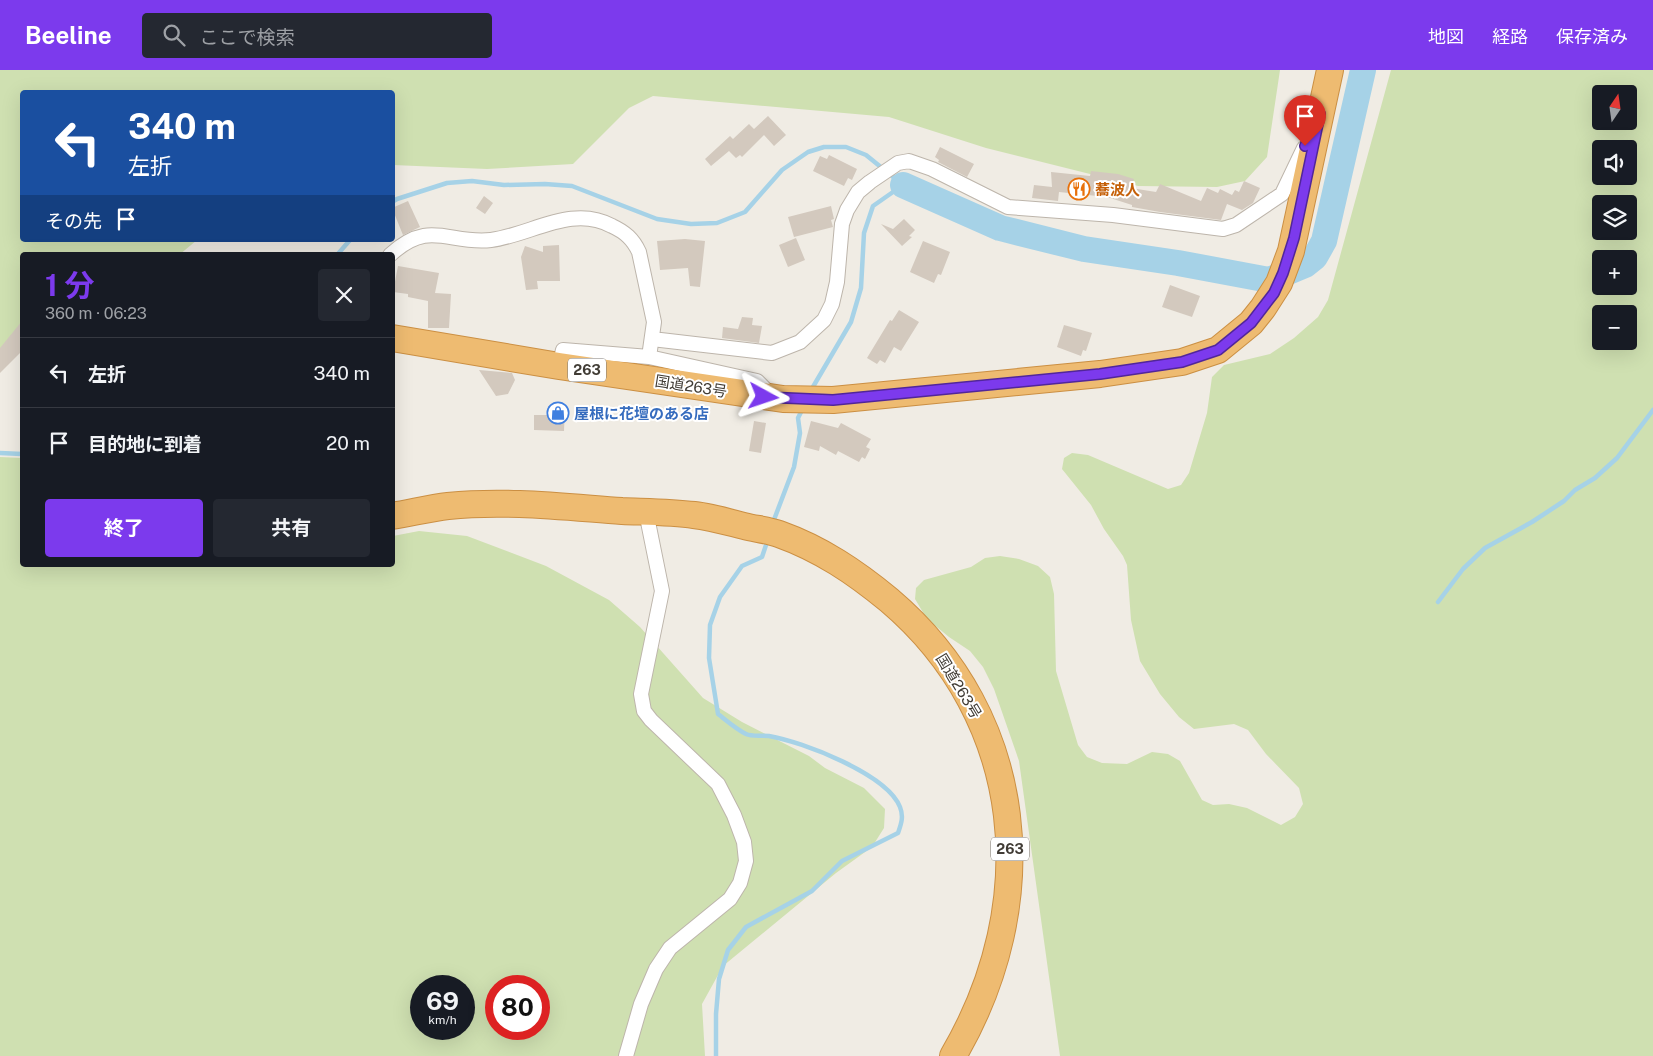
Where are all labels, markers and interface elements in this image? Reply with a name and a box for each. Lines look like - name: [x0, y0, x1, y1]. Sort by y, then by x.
- search box: [142, 13, 492, 58]
- text: Beeline: [25, 21, 112, 49]
- icon: search: [160, 21, 188, 49]
- text: ここで検索: [200, 26, 295, 48]
- text: 地図: [1428, 26, 1464, 47]
- text: 経路: [1492, 26, 1528, 47]
- text: 保存済み: [1556, 26, 1628, 47]
- north arrow: [1592, 85, 1638, 130]
- map controls: [1592, 85, 1637, 350]
- pin: [1284, 95, 1326, 146]
- icon: arrive: [1291, 102, 1319, 130]
- text: 340 m: [128, 106, 236, 147]
- icon: left: [45, 110, 110, 175]
- button: sound: [1592, 140, 1637, 185]
- text: 左折: [128, 153, 172, 179]
- restaurant icon: 蕎波人: [1067, 177, 1091, 201]
- place label: 蕎波人: [1095, 181, 1140, 198]
- button: layers: [1592, 195, 1637, 240]
- icon: arrive: [112, 205, 140, 233]
- text: その先: [45, 210, 102, 232]
- button: +: [1592, 250, 1637, 295]
- text: 1 分: [45, 267, 95, 303]
- button: close: [318, 269, 370, 321]
- text: 360 m · 06:23: [45, 304, 147, 323]
- button: −: [1592, 305, 1637, 350]
- road number: 263: [568, 358, 606, 382]
- icon: left: [45, 359, 73, 387]
- text: 340 m: [313, 362, 370, 384]
- text: 左折: [88, 363, 126, 385]
- position arrow: [737, 370, 789, 422]
- street label: 国道263号: [654, 372, 728, 400]
- shop icon: 屋根に花壇のある店: [546, 401, 570, 425]
- place label: 屋根に花壇のある店: [574, 405, 709, 422]
- icon: arrive: [45, 429, 73, 457]
- text: 20 m: [326, 432, 370, 454]
- text: 目的地に到着: [88, 433, 202, 455]
- button: 終了: [45, 499, 203, 557]
- button: 共有: [213, 499, 370, 557]
- street label: 国道263号: [933, 650, 985, 722]
- road number: 263: [991, 838, 1029, 861]
- speed limit sign: 80: [485, 975, 550, 1040]
- text: 69: [426, 986, 459, 1016]
- text: km/h: [428, 1013, 457, 1027]

